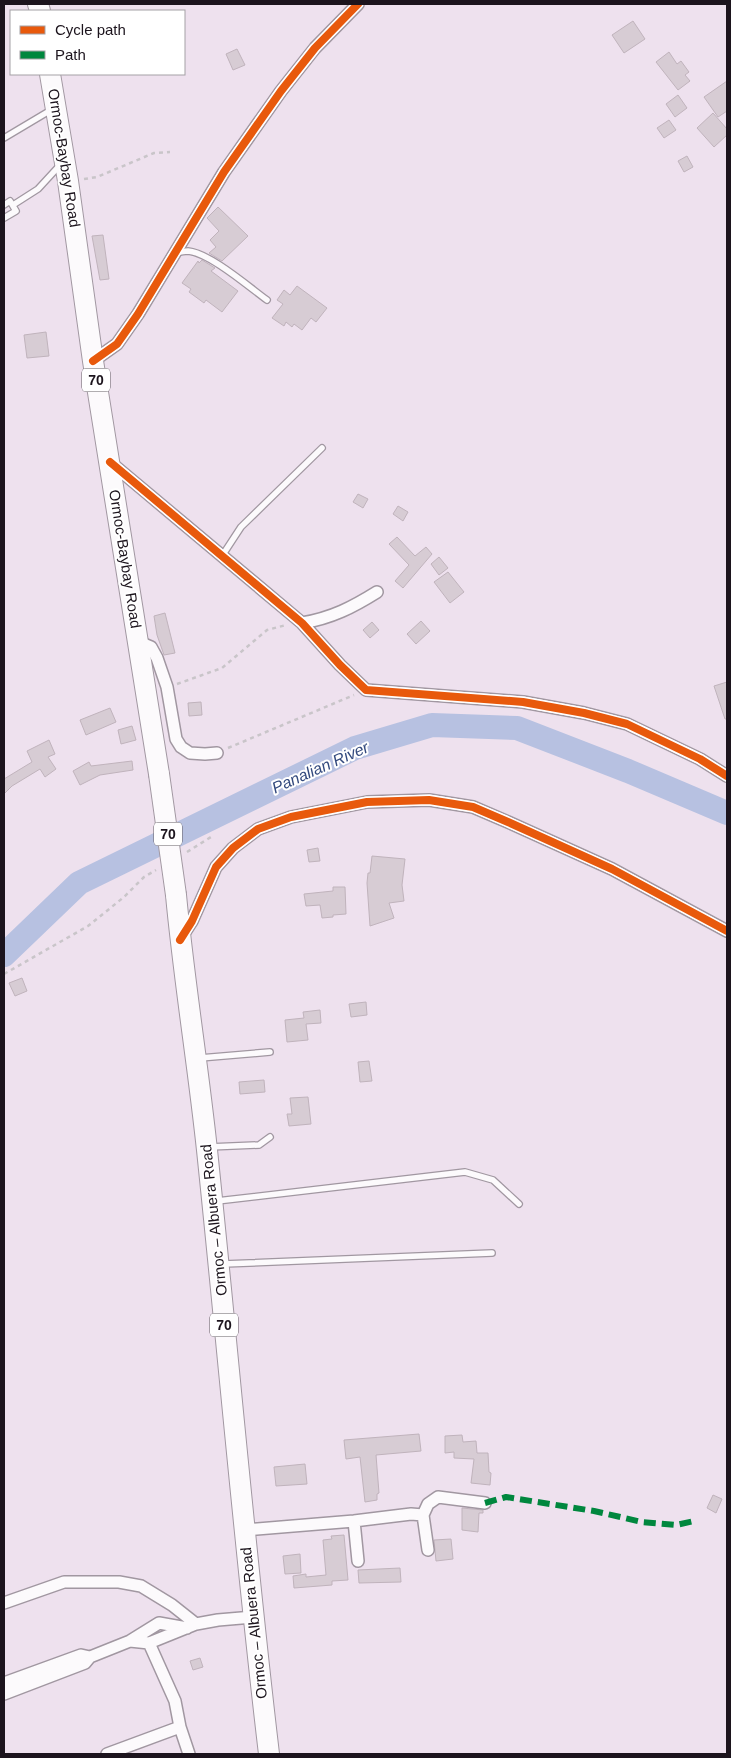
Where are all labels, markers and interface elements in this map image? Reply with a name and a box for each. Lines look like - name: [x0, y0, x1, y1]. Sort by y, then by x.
- legend: [10, 10, 185, 75]
- text: Cycle path: [55, 21, 126, 38]
- text: Path: [55, 46, 86, 63]
- street label: Ormoc-Baybay Road: [45, 87, 84, 228]
- road number: 70: [82, 368, 110, 392]
- street label: Ormoc-Baybay Road: [106, 488, 145, 629]
- water label: Panalian River: [269, 738, 372, 796]
- road number: 70: [154, 822, 182, 846]
- street label: Ormoc – Albuera Road: [197, 1143, 230, 1297]
- road number: 70: [210, 1314, 238, 1336]
- street label: Ormoc – Albuera Road: [237, 1546, 270, 1700]

